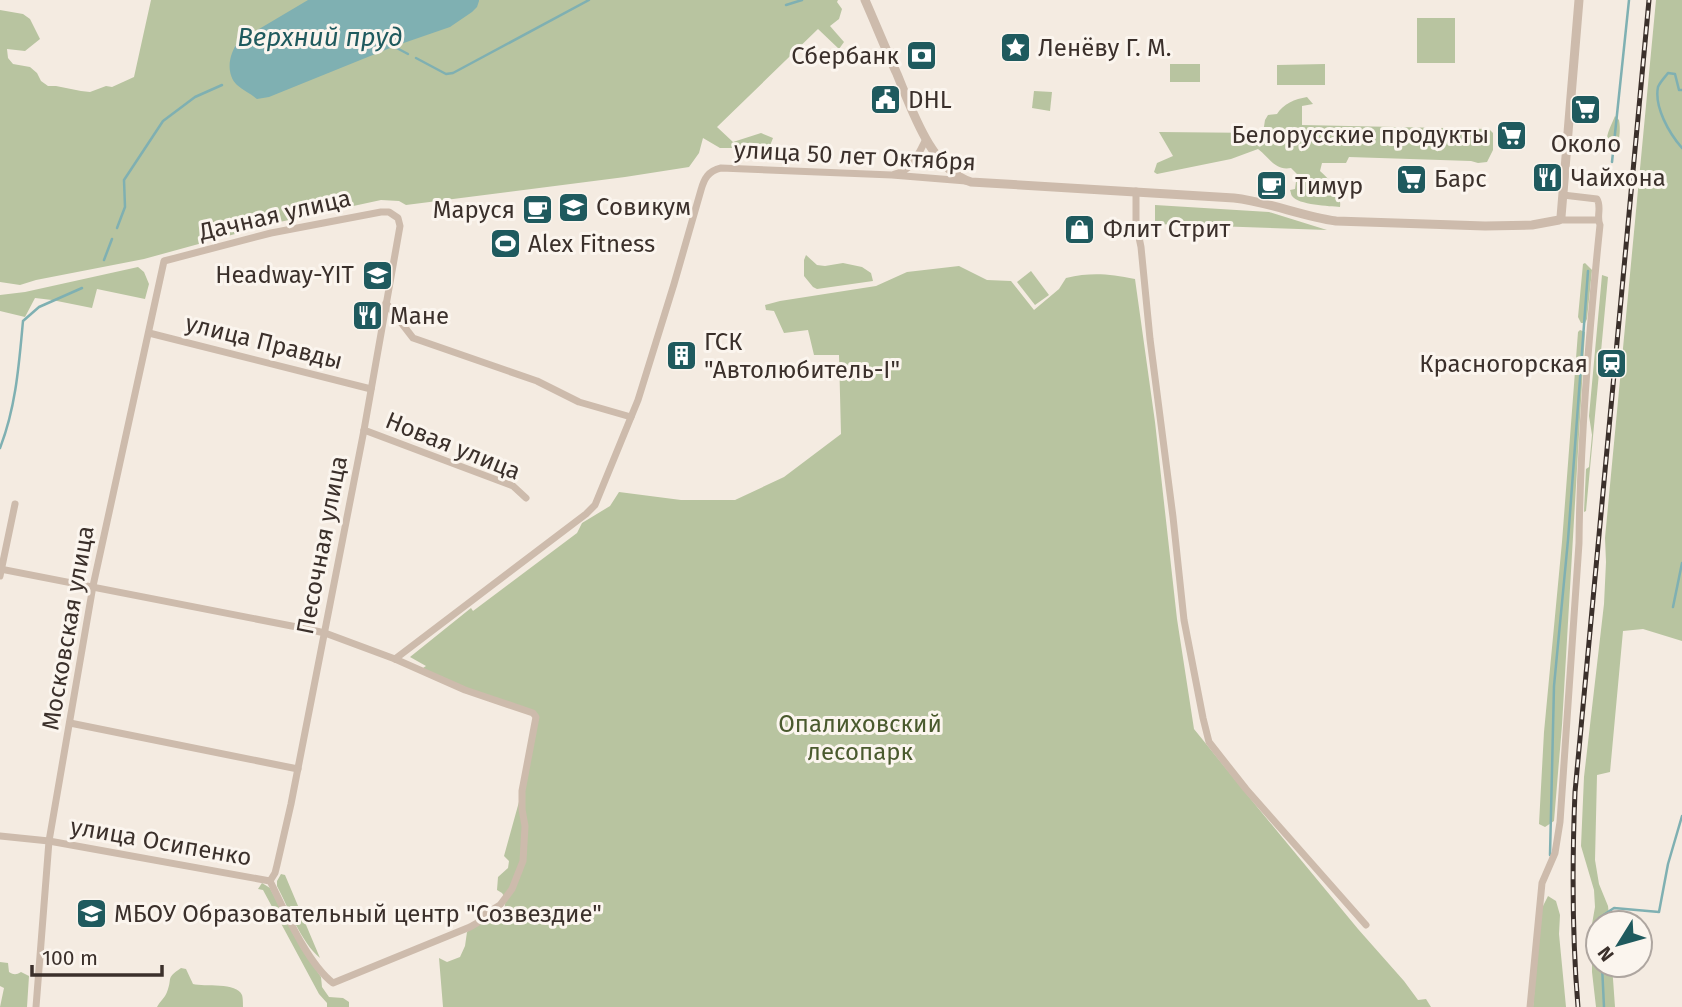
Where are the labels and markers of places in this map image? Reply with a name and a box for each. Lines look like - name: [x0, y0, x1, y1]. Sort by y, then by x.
- place icon: Ленёву Г. М.: [998, 31, 1032, 65]
- place label: Ленёву Г. М.: [1038, 34, 1171, 62]
- bank icon: Сбербанк: [905, 39, 939, 73]
- place label: Сбербанк: [791, 42, 900, 70]
- public building icon: DHL: [868, 83, 902, 117]
- place label: DHL: [908, 86, 952, 114]
- supermarket icon: Около: [1569, 93, 1603, 127]
- supermarket icon: Белорусские продукты: [1495, 118, 1529, 152]
- place label: Белорусские продукты: [1232, 121, 1489, 149]
- place label: Около: [1551, 130, 1621, 158]
- restaurant icon: Чайхона: [1531, 161, 1565, 195]
- supermarket icon: Барс: [1394, 162, 1428, 196]
- place label: Чайхона: [1571, 164, 1666, 192]
- place label: Барс: [1434, 165, 1487, 193]
- cafe icon: Тимур: [1255, 169, 1289, 203]
- place label: Тимур: [1295, 172, 1363, 200]
- school or university icon: Совикум: [556, 190, 590, 224]
- cafe icon: Маруся: [521, 193, 555, 227]
- place label: Совикум: [596, 193, 691, 221]
- place label: Маруся: [433, 196, 515, 224]
- shop icon: Флит Стрит: [1063, 212, 1097, 246]
- place label: Флит Стрит: [1103, 215, 1231, 243]
- sports icon: Alex Fitness: [488, 227, 522, 261]
- place label: Alex Fitness: [528, 230, 655, 258]
- school or university icon: Headway-YIT: [360, 258, 394, 292]
- place label: Headway-YIT: [215, 261, 355, 289]
- restaurant icon: Мане: [350, 299, 384, 333]
- place label: Мане: [390, 302, 449, 330]
- place label: ГСК "Автолюбитель-I": [704, 328, 900, 384]
- building icon: ГСК "Автолюбитель-I": [664, 339, 698, 373]
- station icon: Красногорская: [1594, 347, 1628, 381]
- place label: Красногорская: [1419, 350, 1588, 378]
- school or university icon: МБОУ Образовательный центр "Созвездие": [74, 897, 108, 931]
- place label: МБОУ Образовательный центр "Созвездие": [114, 900, 602, 928]

